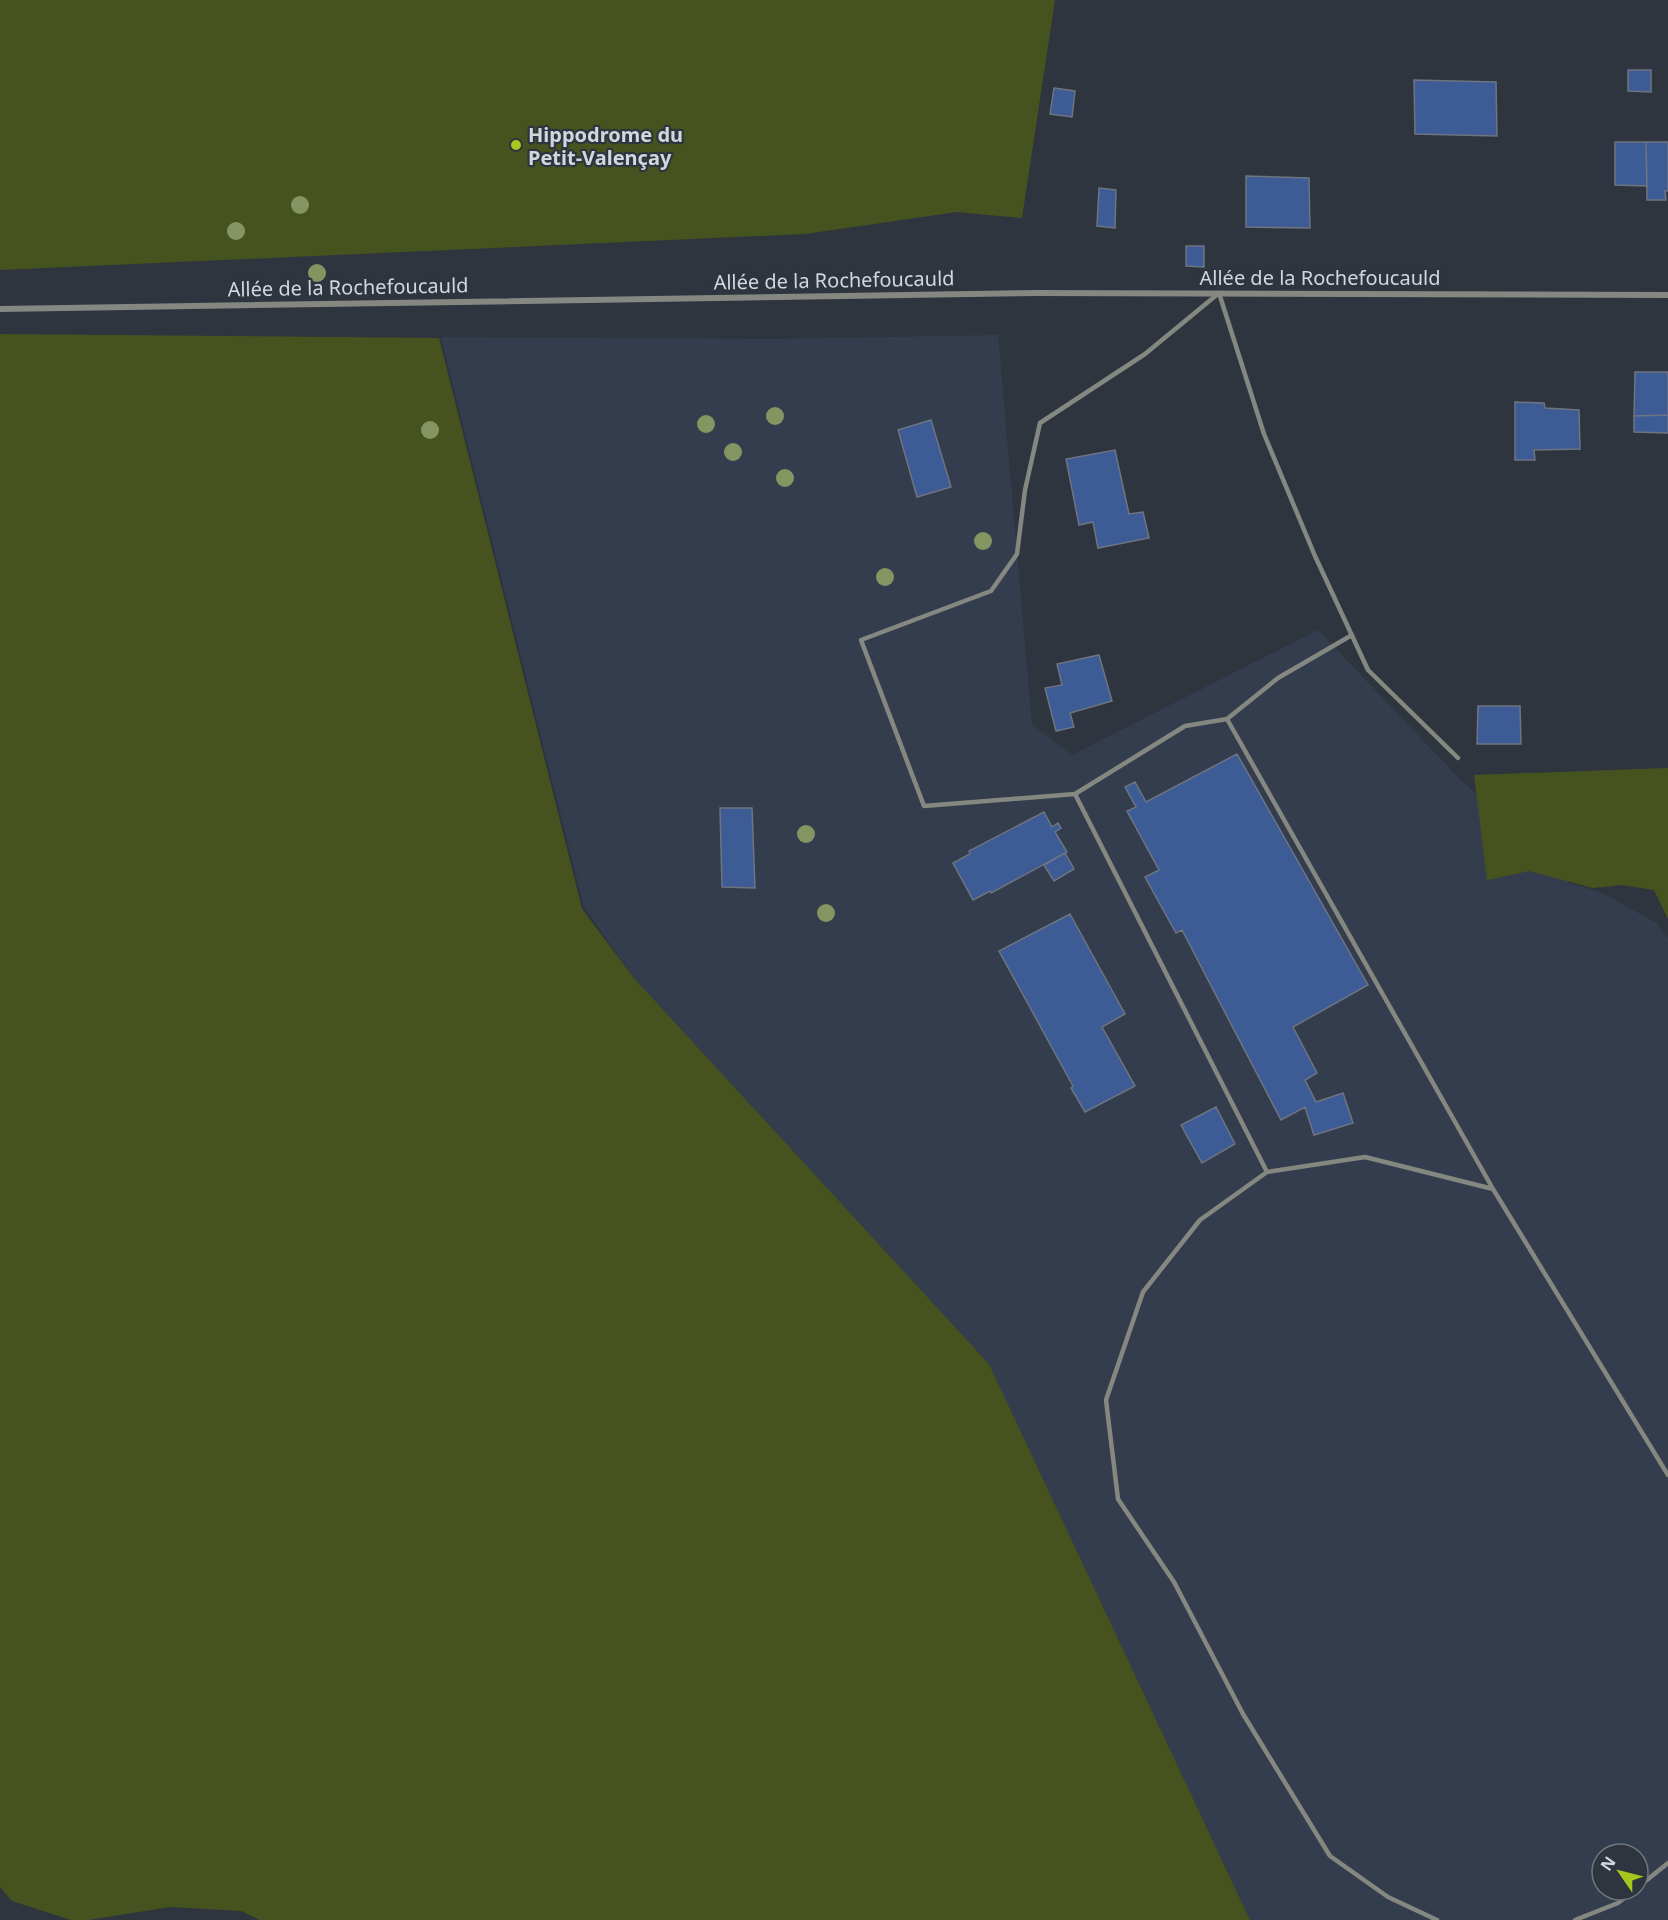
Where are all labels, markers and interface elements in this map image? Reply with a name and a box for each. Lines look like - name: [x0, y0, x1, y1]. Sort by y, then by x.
- place label: Hippodrome du Petit-Valençay: [528, 121, 683, 171]
- marker: Hippodrome du Petit-Valençay: [509, 138, 523, 152]
- street label: Allée de la Rochefoucauld: [713, 264, 955, 296]
- street label: Allée de la Rochefoucauld: [1200, 264, 1440, 291]
- street label: Allée de la Rochefoucauld: [227, 271, 469, 303]
- north arrow: [1590, 1842, 1650, 1902]
- text: N: [1595, 1852, 1620, 1875]

